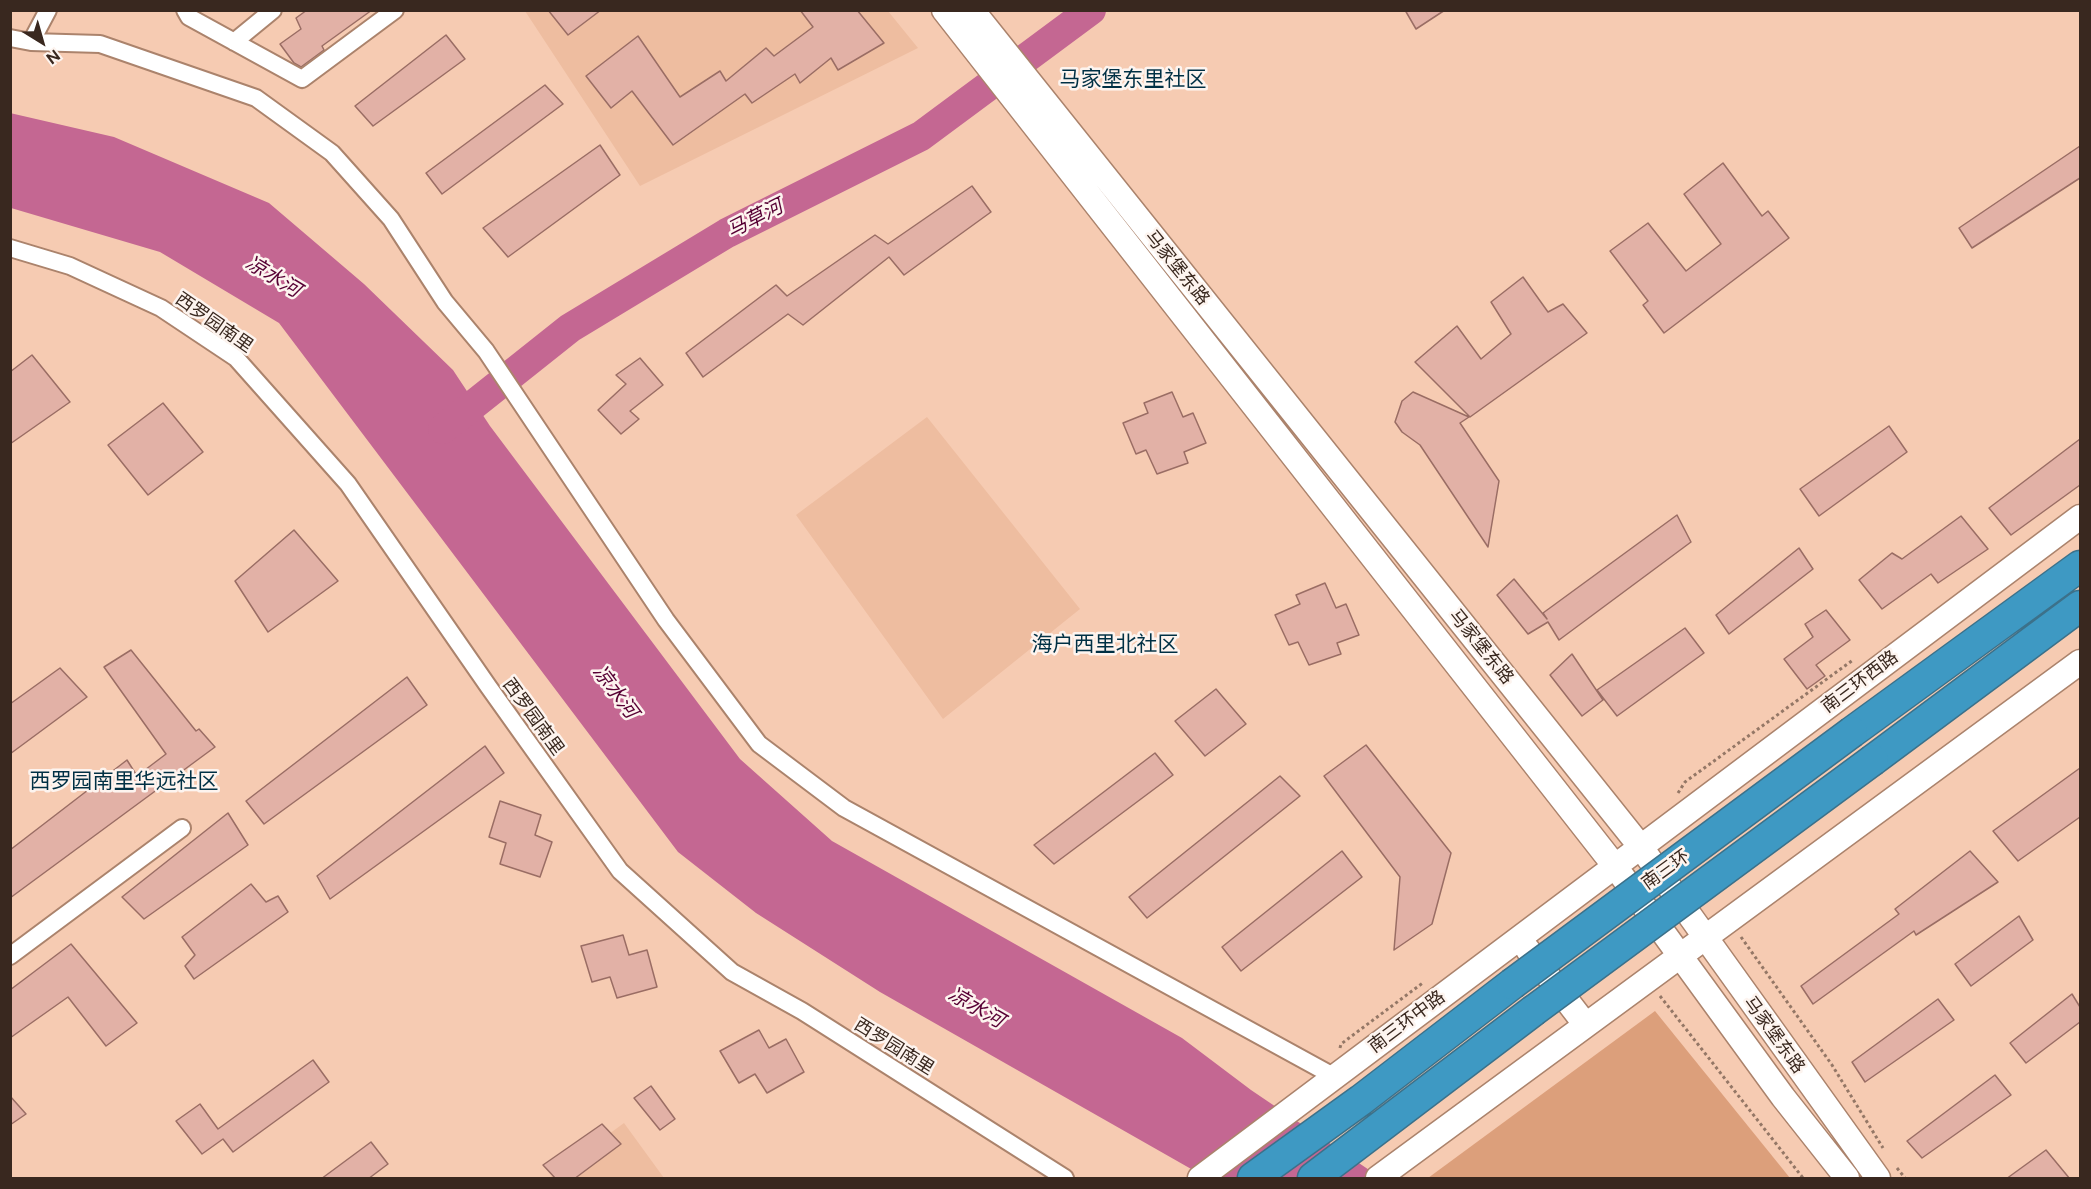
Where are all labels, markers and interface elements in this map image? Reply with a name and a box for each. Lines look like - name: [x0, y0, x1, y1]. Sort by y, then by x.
- north arrow: [12, 12, 72, 72]
- text: N: [42, 45, 64, 68]
- district label: 马家堡东里社区: [1060, 67, 1206, 93]
- water label: 马草河: [723, 195, 787, 243]
- street label: 马家堡东路: [1140, 226, 1214, 310]
- water label: 凉水河: [241, 251, 305, 303]
- street label: 西罗园南里: [171, 288, 257, 358]
- street label: 马家堡东路: [1444, 605, 1518, 689]
- district label: 海户西里北社区: [1032, 632, 1178, 658]
- street label: 南三环西路: [1818, 646, 1902, 718]
- water label: 凉水河: [587, 661, 643, 723]
- street label: 西罗园南里: [498, 674, 568, 760]
- district label: 西罗园南里华远社区: [30, 769, 218, 795]
- street label: 南三环: [1638, 845, 1694, 895]
- water label: 凉水河: [944, 983, 1008, 1033]
- street label: 南三环中路: [1365, 986, 1449, 1058]
- street label: 马家堡东路: [1739, 992, 1809, 1078]
- street label: 西罗园南里: [850, 1014, 938, 1080]

